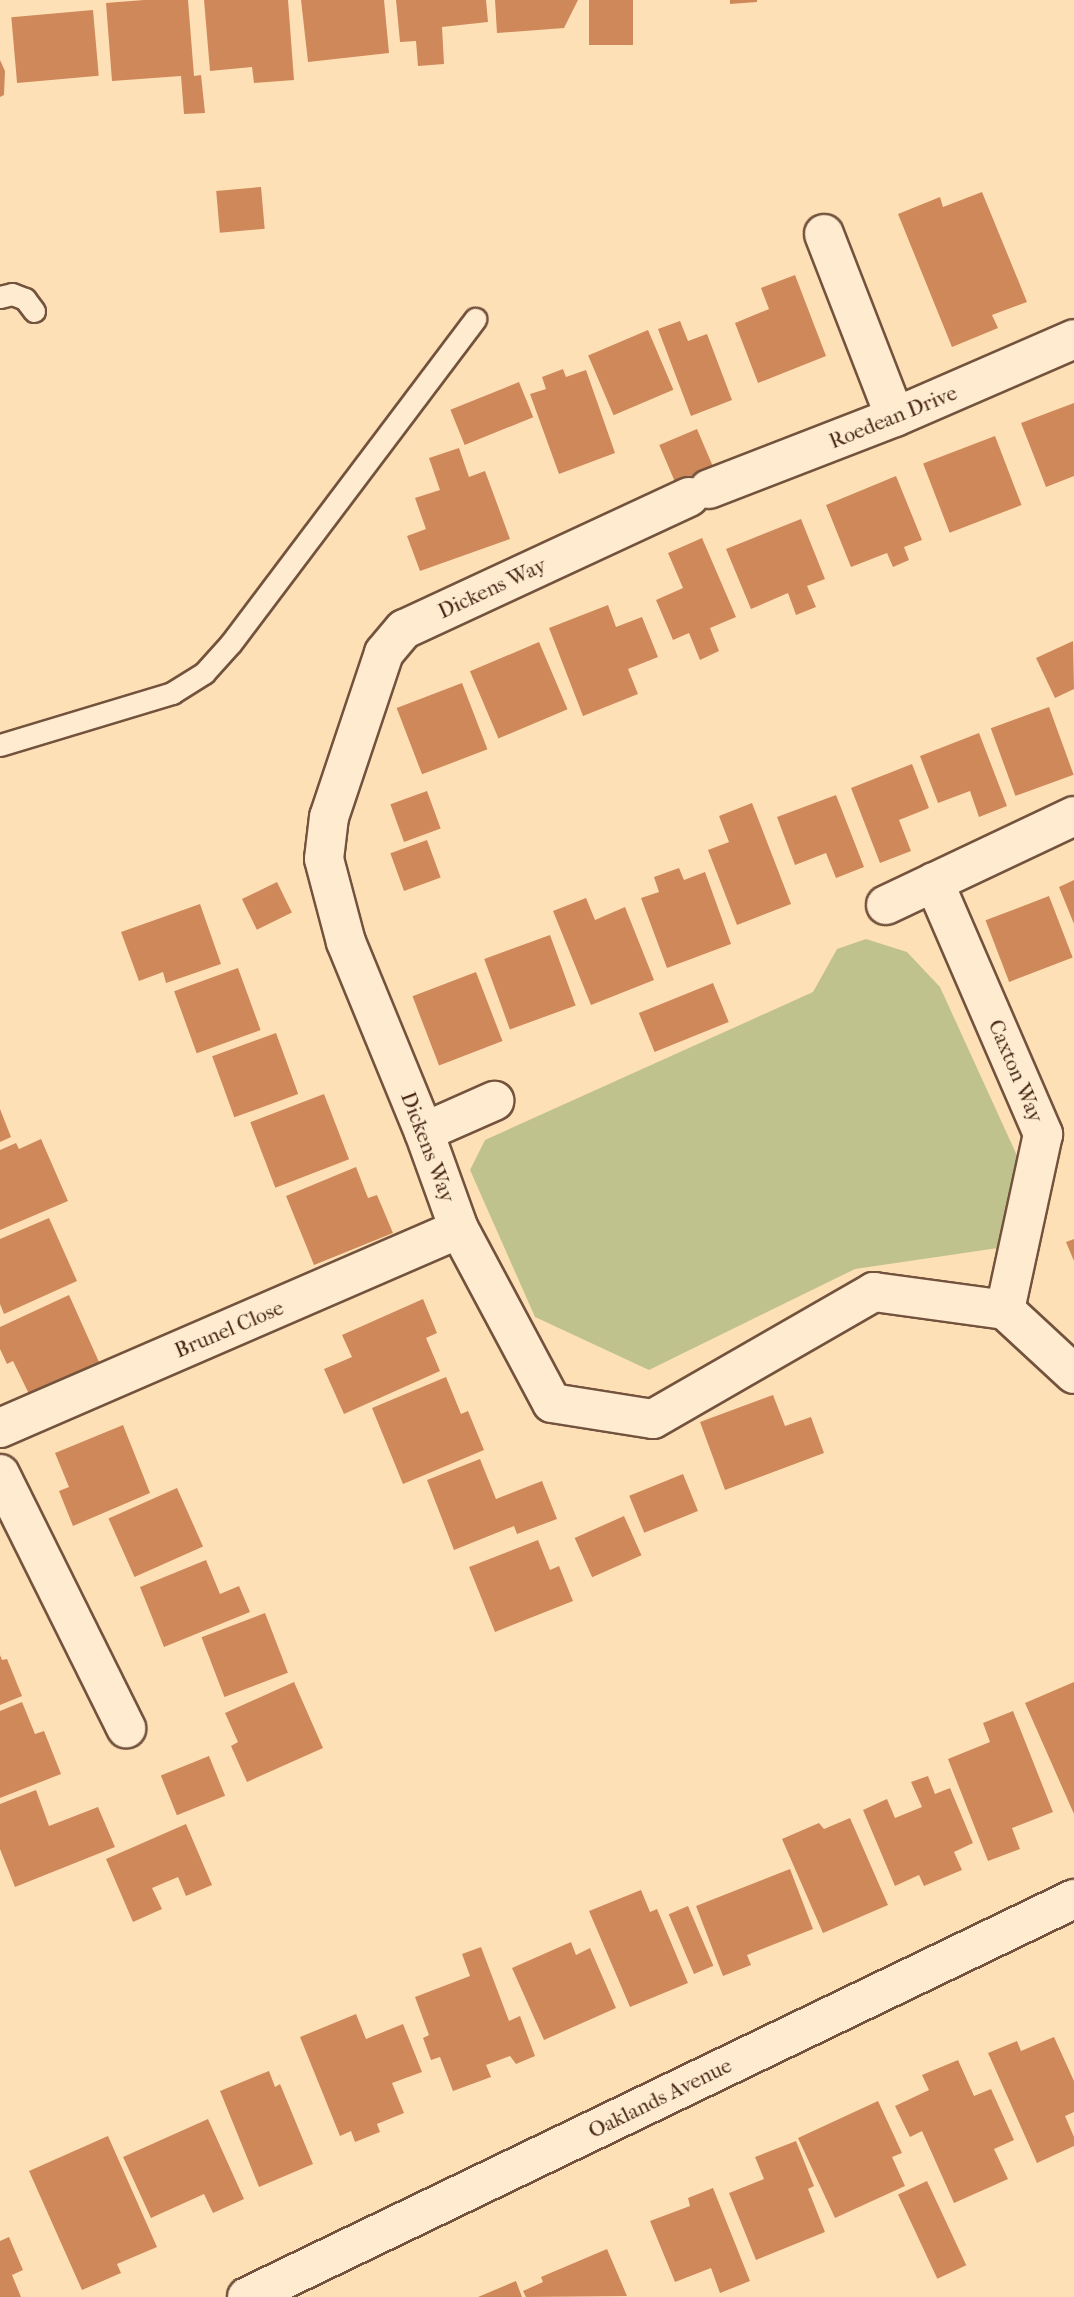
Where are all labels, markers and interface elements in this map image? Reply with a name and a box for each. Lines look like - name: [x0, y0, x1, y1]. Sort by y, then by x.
- street label: Roedean Drive: [825, 380, 961, 454]
- street label: Dickens Way: [434, 552, 550, 624]
- street label: Caxton Way: [983, 1016, 1049, 1126]
- street label: Dickens Way: [395, 1088, 461, 1206]
- street label: Brunel Close: [171, 1295, 287, 1363]
- street label: Oaklands Avenue: [584, 2052, 736, 2144]

